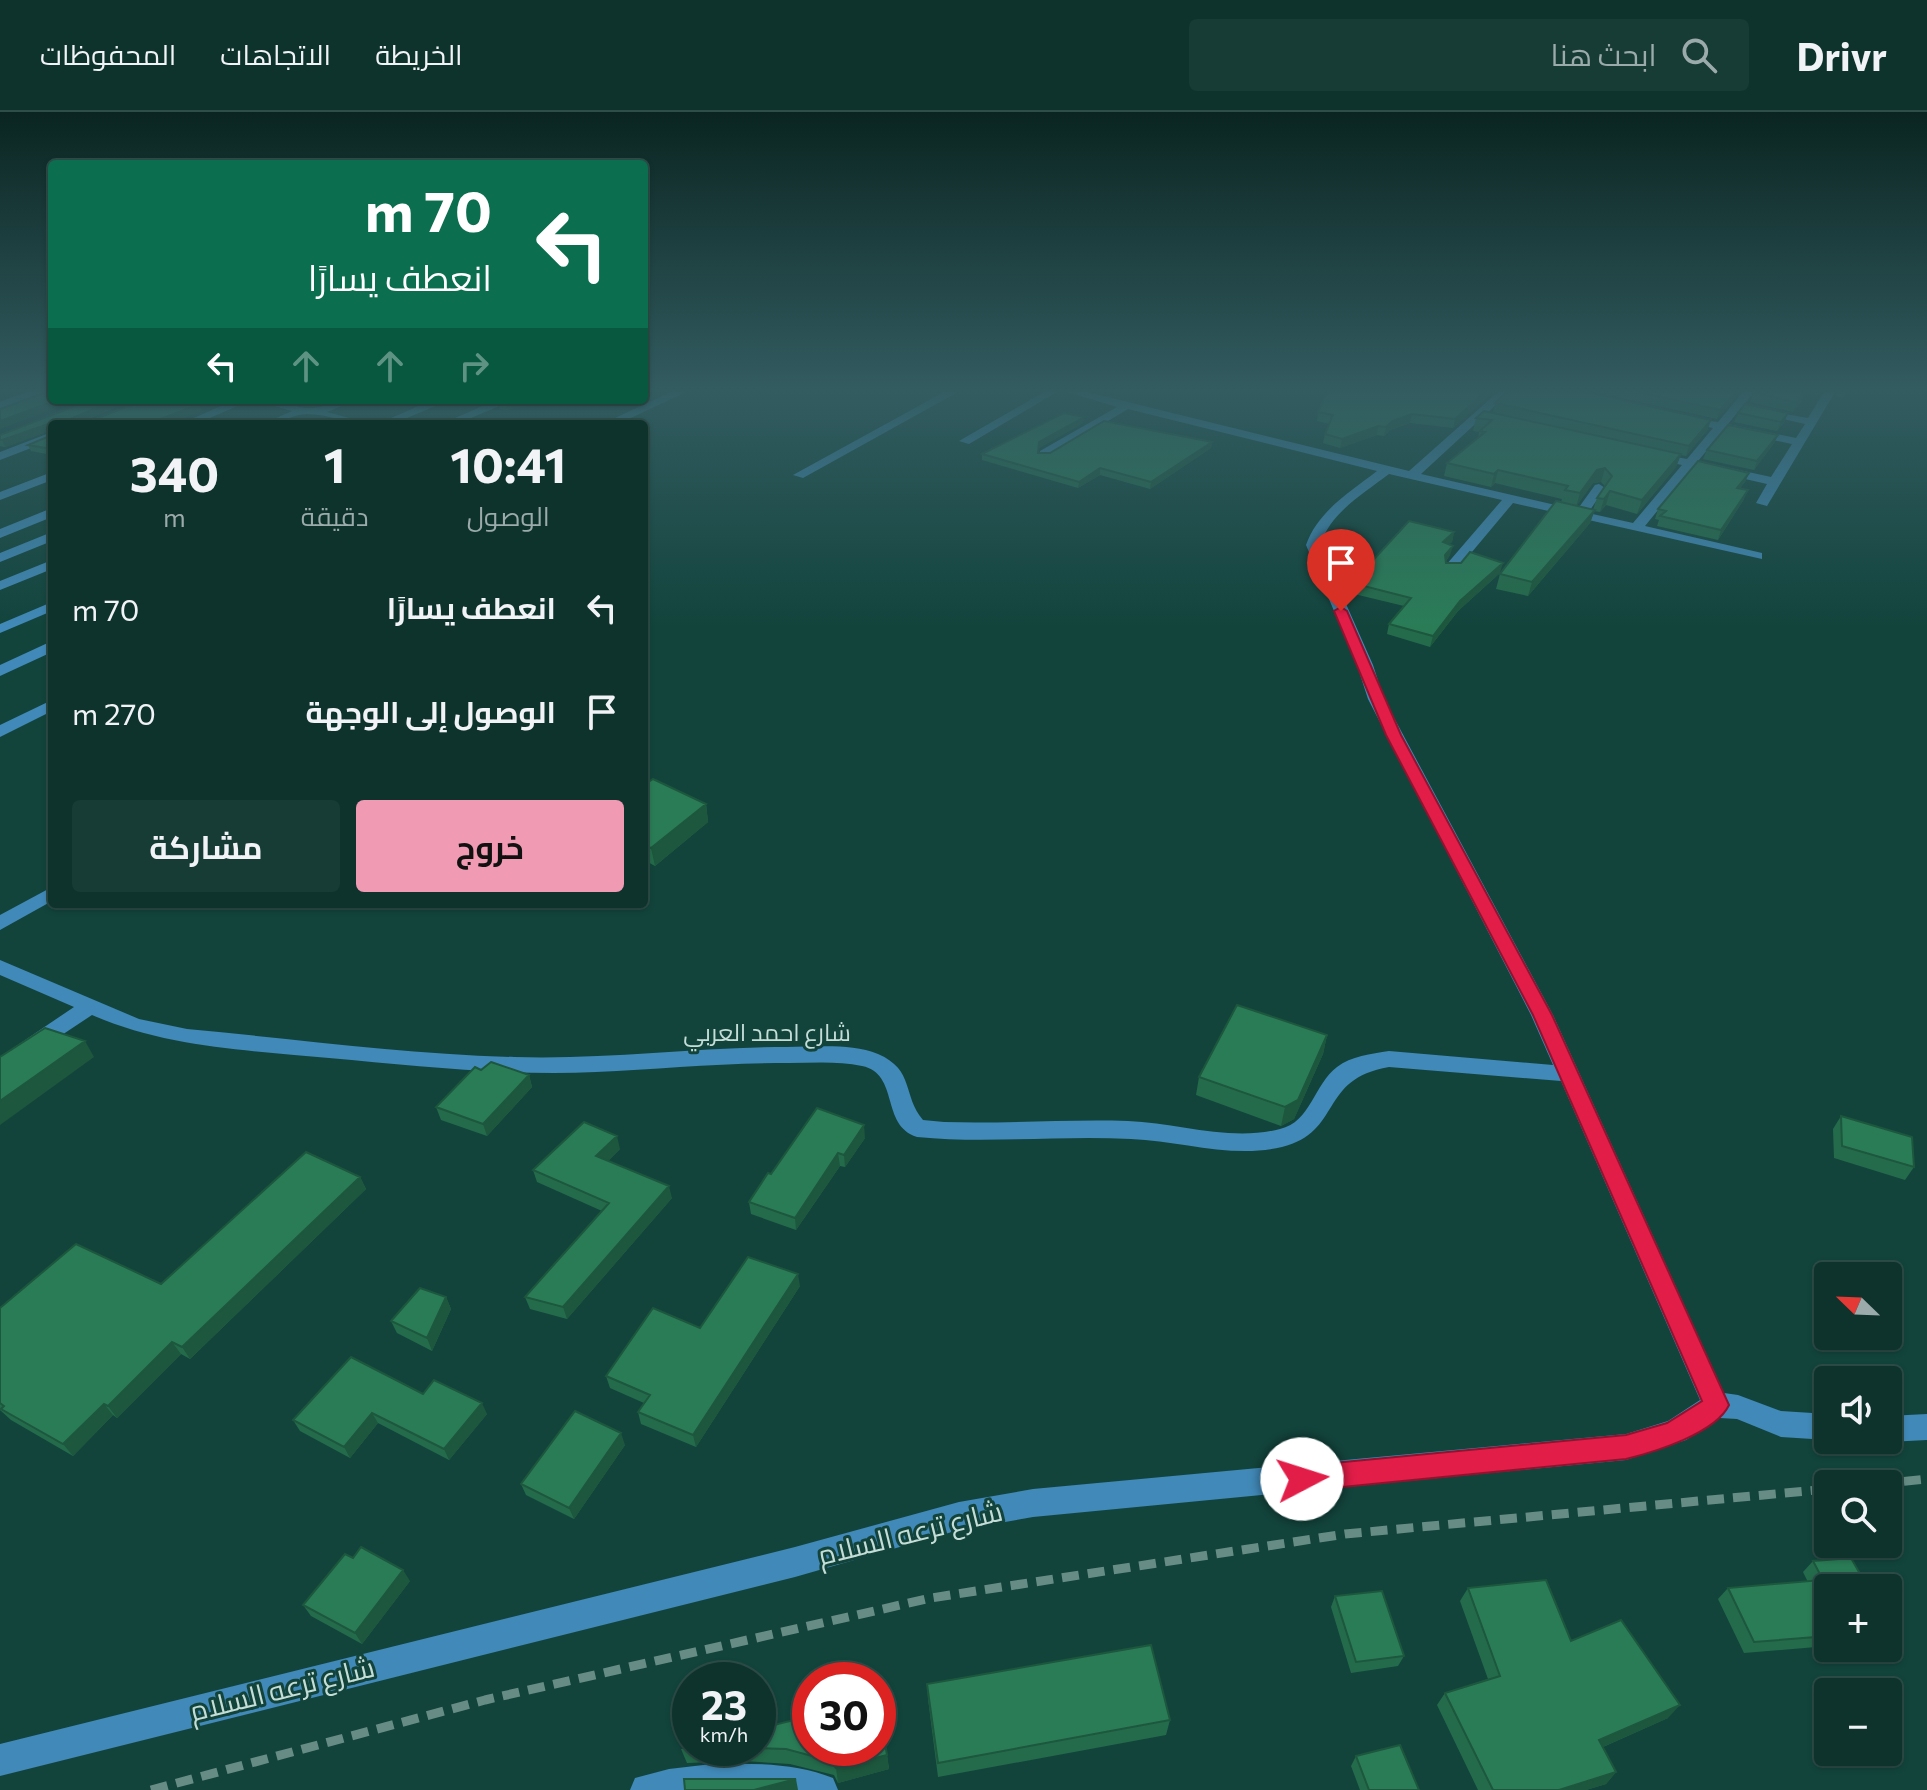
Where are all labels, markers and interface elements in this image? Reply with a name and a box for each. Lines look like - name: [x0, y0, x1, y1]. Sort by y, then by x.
- search box: [1189, 19, 1749, 91]
- text: Drivr: [1797, 32, 1887, 79]
- icon: search: [1677, 33, 1721, 77]
- text: ابحث هنا: [1551, 35, 1657, 72]
- text: المحفوظات: [40, 37, 176, 71]
- text: الاتجاهات: [220, 37, 331, 71]
- text: الخريطة: [375, 37, 463, 71]
- text: 70 m: [365, 175, 492, 244]
- icon: left: [520, 192, 624, 296]
- text: انعطف يسارًا: [308, 254, 492, 298]
- icon: left: [200, 344, 244, 388]
- icon: ahead: [284, 344, 328, 388]
- icon: ahead: [368, 344, 412, 388]
- icon: right: [452, 344, 496, 388]
- text: 1: [324, 434, 346, 493]
- text: 10:41: [450, 434, 566, 493]
- text: 340: [130, 443, 219, 502]
- text: دقيقة: [301, 500, 368, 531]
- text: الوصول: [467, 500, 550, 531]
- text: m: [163, 501, 186, 532]
- pin: [1307, 529, 1375, 611]
- icon: arrive: [1319, 541, 1363, 585]
- icon: left: [580, 586, 624, 630]
- text: انعطف يسارًا: [387, 588, 556, 625]
- text: 70 m: [72, 590, 139, 627]
- icon: arrive: [580, 690, 624, 734]
- text: الوصول إلى الوجهة: [306, 692, 556, 729]
- text: 270 m: [72, 694, 156, 731]
- button: مشاركة: [72, 800, 340, 892]
- button: خروج: [356, 800, 624, 892]
- street label: شارع احمد العربي: [683, 1017, 851, 1052]
- north arrow: [1814, 1262, 1902, 1350]
- map controls: [1814, 1262, 1902, 1766]
- button: sound: [1814, 1366, 1902, 1454]
- position arrow: [1260, 1437, 1344, 1521]
- button: search: [1814, 1470, 1902, 1558]
- street label: شارع ترعه السلام: [814, 1493, 1007, 1575]
- button: +: [1814, 1574, 1902, 1662]
- street label: شارع ترعه السلام: [186, 1649, 379, 1731]
- speed limit sign: 30: [792, 1662, 896, 1766]
- button: −: [1814, 1678, 1902, 1766]
- text: 23: [701, 1679, 747, 1728]
- text: km/h: [700, 1722, 748, 1746]

